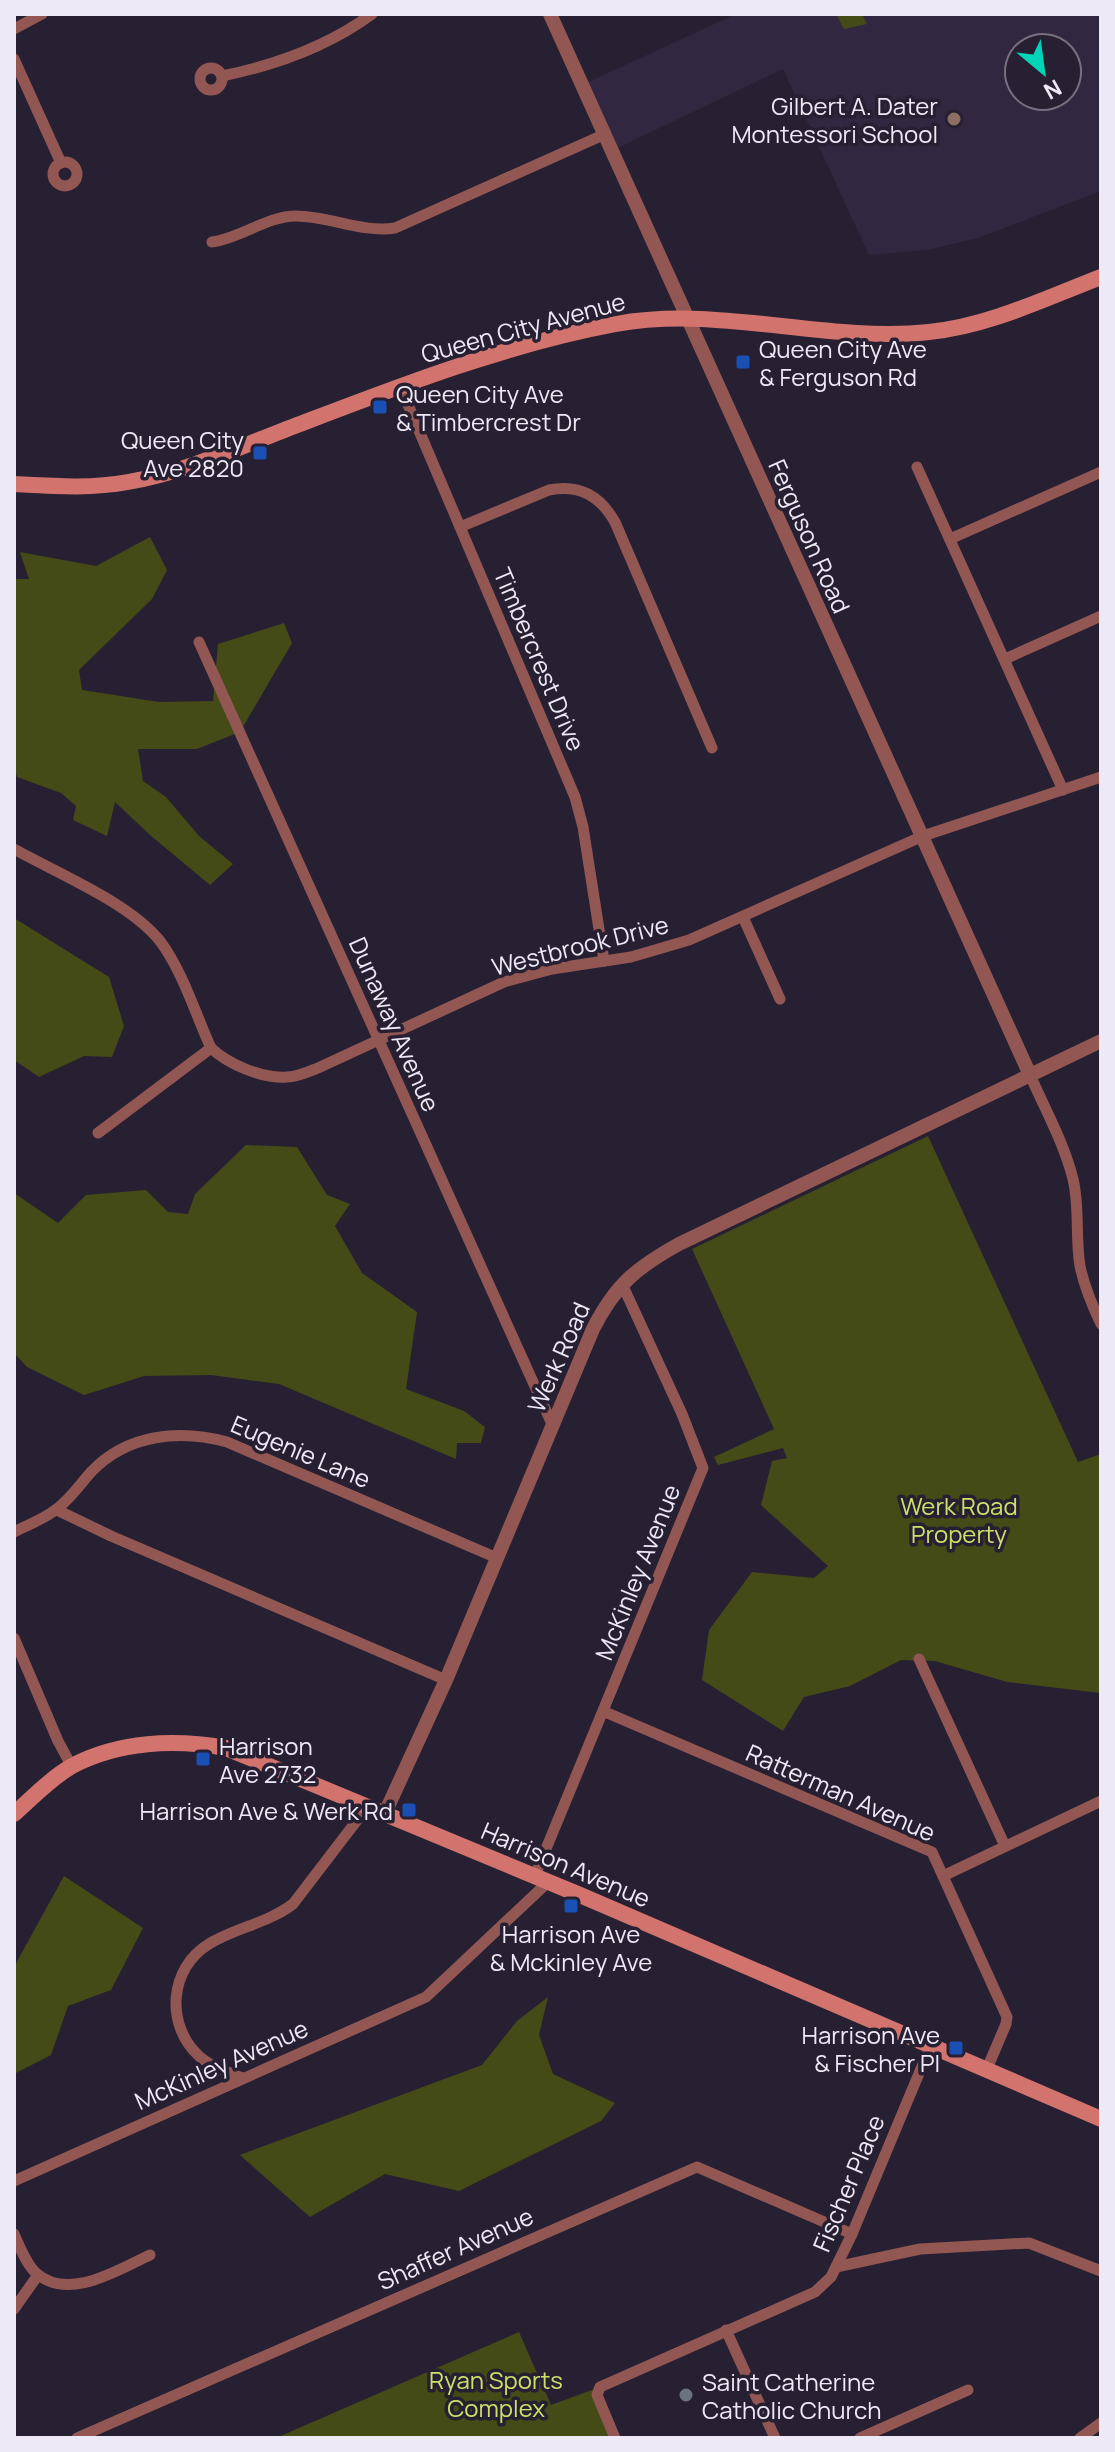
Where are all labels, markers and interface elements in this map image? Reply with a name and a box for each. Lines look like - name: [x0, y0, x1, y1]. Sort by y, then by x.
- north arrow: [1003, 32, 1083, 112]
- text: N: [1039, 73, 1067, 106]
- place label: Gilbert A. Dater Montessori School: [731, 89, 938, 150]
- marker: Gilbert A. Dater Montessori School: [945, 110, 963, 128]
- street label: Queen City Avenue: [417, 284, 629, 370]
- place label: Queen City Ave & Ferguson Rd: [759, 332, 927, 393]
- marker: Queen City Ave & Ferguson Rd: [734, 353, 752, 371]
- place label: Queen City Ave & Timbercrest Dr: [396, 377, 581, 438]
- marker: Queen City Ave & Timbercrest Dr: [371, 398, 389, 416]
- place label: Queen City Ave 2820: [121, 423, 244, 484]
- marker: Queen City Ave 2820: [251, 444, 269, 462]
- street label: Ferguson Road: [761, 454, 859, 618]
- street label: Timbercrest Drive: [487, 562, 593, 756]
- street label: Westbrook Drive: [488, 907, 672, 983]
- street label: Dunaway Avenue: [342, 932, 448, 1116]
- street label: Werk Road: [519, 1297, 597, 1417]
- street label: Eugenie Lane: [226, 1407, 376, 1495]
- street label: McKinley Avenue: [587, 1479, 687, 1665]
- park label: Werk Road Property: [900, 1489, 1018, 1550]
- place label: Harrison Ave 2732: [219, 1729, 316, 1790]
- street label: Ratterman Avenue: [741, 1735, 941, 1849]
- marker: Harrison Ave 2732: [194, 1750, 212, 1768]
- place label: Harrison Ave & Werk Rd: [140, 1794, 393, 1827]
- marker: Harrison Ave & Werk Rd: [400, 1801, 418, 1819]
- street label: Harrison Avenue: [476, 1814, 656, 1914]
- marker: Harrison Ave & Mckinley Ave: [562, 1897, 580, 1915]
- place label: Harrison Ave & Mckinley Ave: [490, 1917, 652, 1978]
- street label: McKinley Avenue: [129, 2011, 313, 2117]
- place label: Harrison Ave & Fischer Pl: [801, 2018, 940, 2079]
- marker: Harrison Ave & Fischer Pl: [947, 2039, 965, 2057]
- street label: Fischer Place: [804, 2109, 892, 2257]
- street label: Shaffer Avenue: [372, 2199, 538, 2297]
- park label: Ryan Sports Complex: [429, 2363, 563, 2424]
- place label: Saint Catherine Catholic Church: [702, 2365, 882, 2426]
- marker: Saint Catherine Catholic Church: [677, 2386, 695, 2404]

